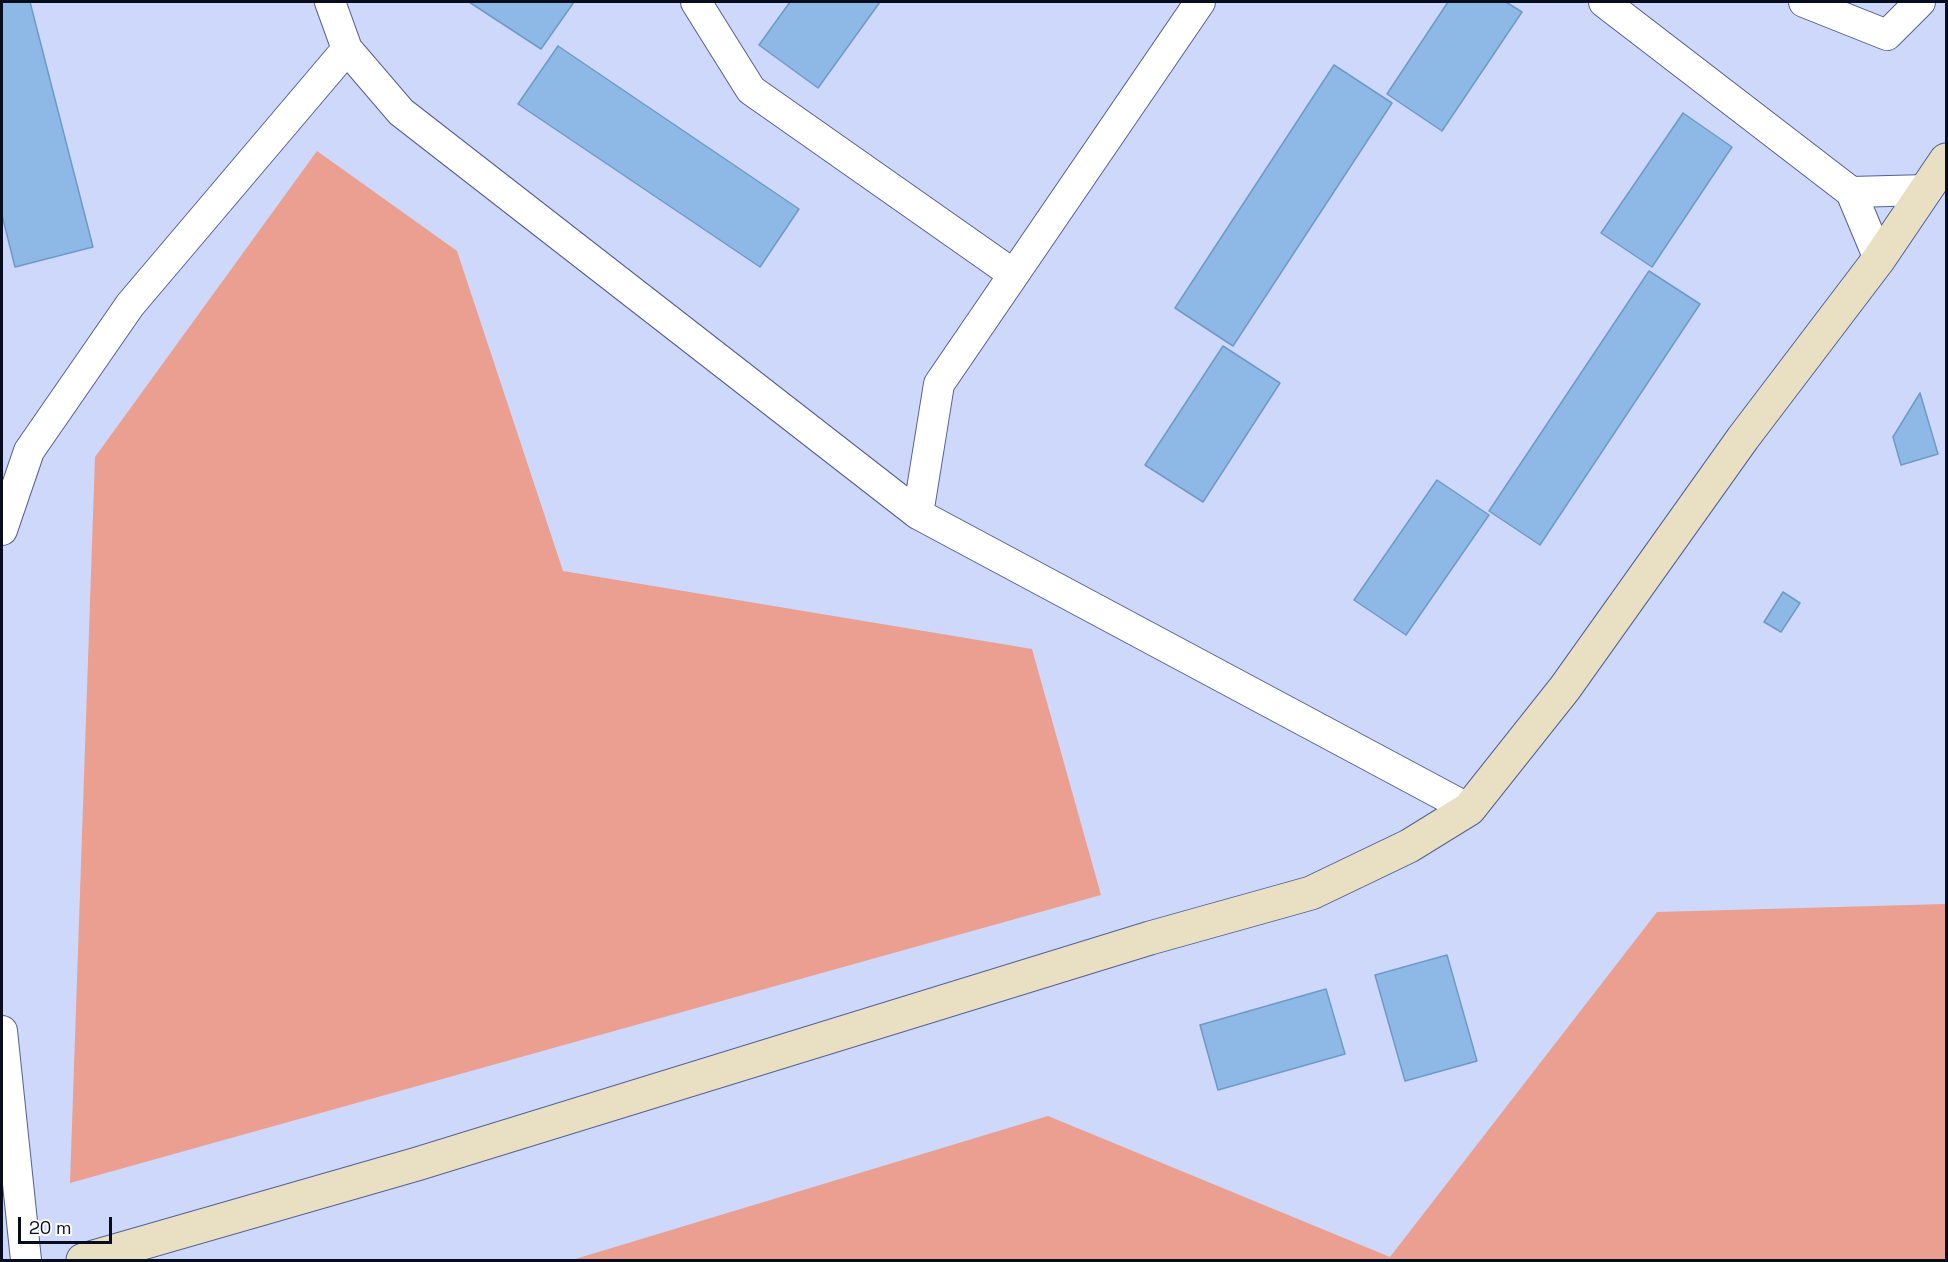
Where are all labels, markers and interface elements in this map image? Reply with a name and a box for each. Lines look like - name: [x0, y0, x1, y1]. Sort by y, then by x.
- scale bar: [21, 1205, 116, 1243]
- text: 20 m: [29, 1216, 72, 1239]

